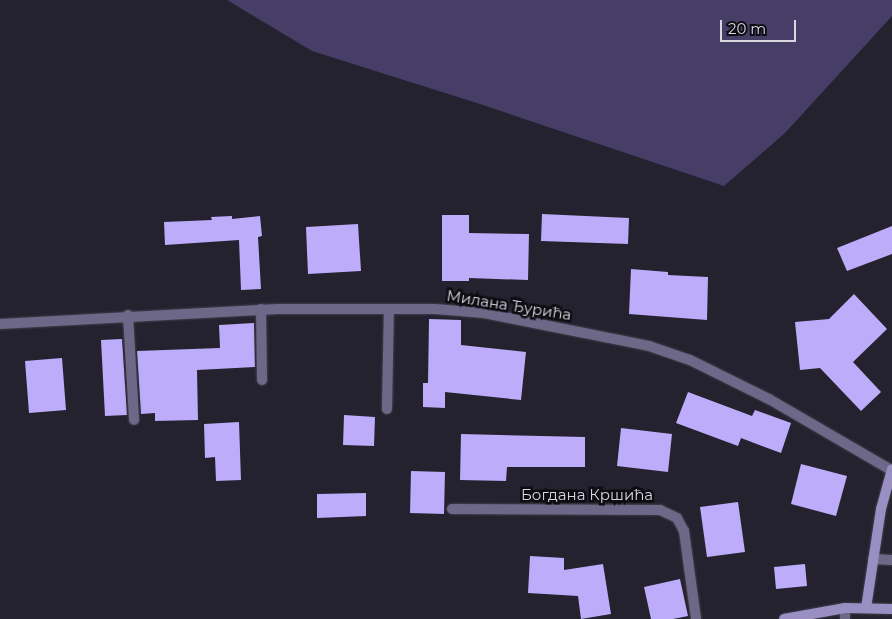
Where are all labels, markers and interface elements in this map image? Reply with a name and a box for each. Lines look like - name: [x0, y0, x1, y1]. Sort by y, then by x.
- scale bar: [722, 10, 798, 42]
- text: 20 m: [728, 19, 766, 38]
- street label: Милана Ђурића: [445, 286, 573, 324]
- street label: Богдана Кршића: [521, 486, 653, 504]

